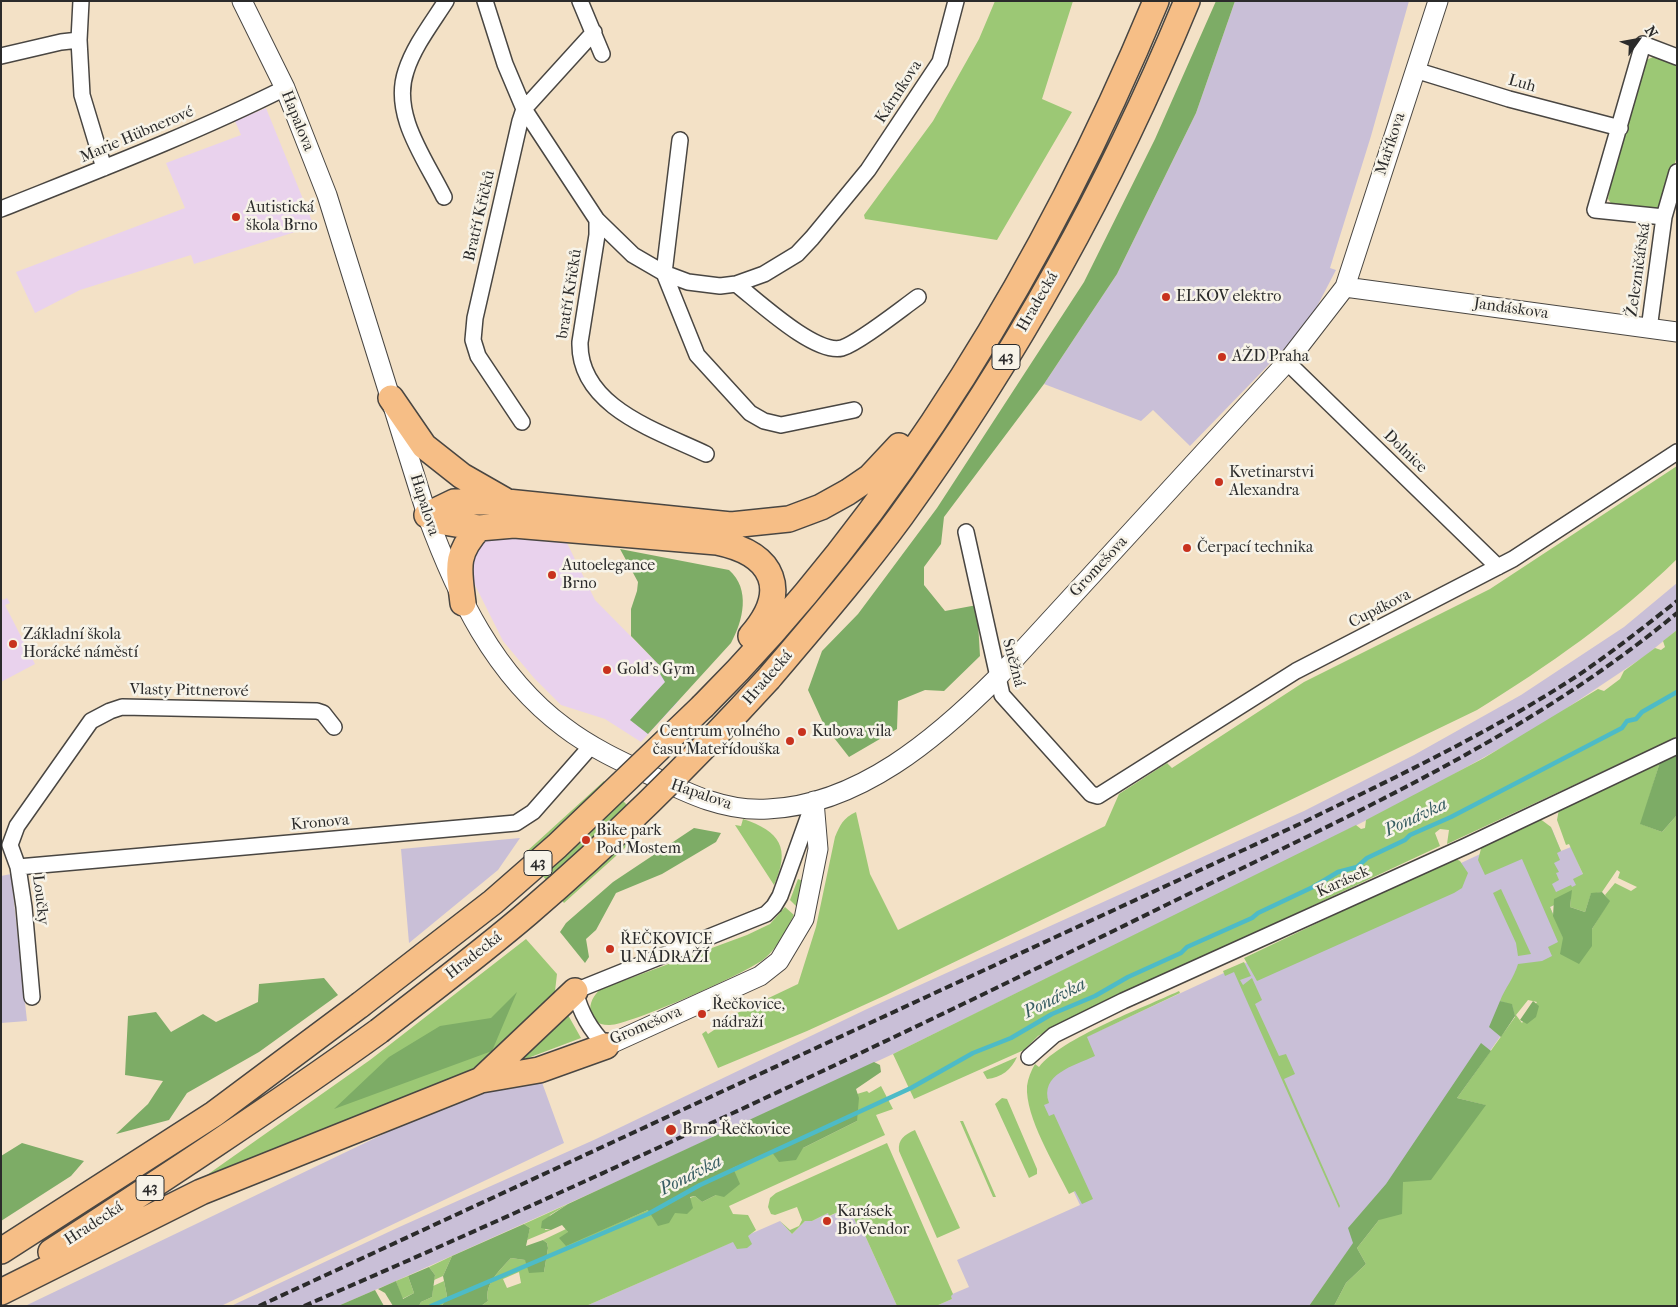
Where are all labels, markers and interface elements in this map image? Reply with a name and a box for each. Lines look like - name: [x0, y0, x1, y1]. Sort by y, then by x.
- north arrow: [1613, 15, 1663, 65]
- text: N: [1641, 23, 1661, 41]
- street label: Kárníkova: [872, 57, 926, 127]
- street label: Luh: [1506, 71, 1538, 97]
- street label: Hapalova: [276, 88, 318, 154]
- street label: Marie Hübnerové: [77, 102, 197, 168]
- street label: Maříkova: [1372, 110, 1410, 178]
- street label: Bratří Křičků: [460, 169, 500, 263]
- place label: Autistická škola Brno: [246, 198, 318, 236]
- marker: Autistická škola Brno: [230, 211, 242, 223]
- street label: Železničářská: [1623, 222, 1655, 318]
- street label: bratří Křičků: [553, 248, 587, 340]
- street label: Hradecká: [1013, 269, 1063, 335]
- place label: ELKOV elektro: [1176, 287, 1281, 307]
- marker: ELKOV elektro: [1160, 291, 1172, 303]
- street label: Jandáskova: [1472, 294, 1550, 324]
- road number: 43: [992, 344, 1020, 370]
- place label: AŽD Praha: [1232, 347, 1309, 367]
- marker: AŽD Praha: [1216, 351, 1228, 363]
- street label: Dolnice: [1379, 427, 1431, 477]
- place label: Kvetinarstvi Alexandra: [1229, 463, 1314, 501]
- street label: Hapalova: [405, 472, 443, 538]
- marker: Kvetinarstvi Alexandra: [1213, 476, 1225, 488]
- street label: Gromešova: [1066, 533, 1132, 601]
- place label: Čerpací technika: [1197, 538, 1313, 558]
- marker: Čerpací technika: [1181, 542, 1193, 554]
- place label: Autoelegance Brno: [562, 556, 655, 594]
- marker: Autoelegance Brno: [546, 569, 558, 581]
- street label: Cupákova: [1346, 585, 1414, 633]
- place label: Základní škola Horácké náměstí: [23, 625, 138, 663]
- street label: Sněžná: [997, 637, 1029, 689]
- marker: Základní škola Horácké náměstí: [7, 638, 19, 650]
- street label: Hradecká: [739, 647, 797, 709]
- place label: Gold's Gym: [617, 660, 695, 680]
- marker: Gold's Gym: [601, 664, 613, 676]
- street label: Vlasty Pittnerové: [129, 680, 249, 702]
- place label: Centrum volného času Mateřídouška: [653, 722, 780, 760]
- place label: Kubova vila: [812, 722, 892, 742]
- marker: Kubova vila: [796, 726, 808, 738]
- marker: Centrum volného času Mateřídouška: [784, 735, 796, 747]
- street label: Hapalova: [668, 776, 734, 814]
- water label: Ponávka: [1381, 794, 1451, 842]
- street label: Kronova: [290, 811, 350, 835]
- place label: Bike park Pod Mostem: [596, 821, 681, 859]
- marker: Bike park Pod Mostem: [580, 834, 592, 846]
- road number: 43: [524, 850, 552, 876]
- street label: Karásek: [1314, 862, 1372, 902]
- street label: Loučky: [27, 874, 53, 926]
- street label: Hradecká: [442, 928, 506, 984]
- place label: ŘEČKOVICE U NÁDRAŽÍ: [620, 930, 712, 968]
- marker: ŘEČKOVICE U NÁDRAŽÍ: [604, 943, 616, 955]
- water label: Ponávka: [1020, 974, 1090, 1024]
- place label: Řečkovice, nádraží: [712, 995, 785, 1033]
- street label: Gromešova: [607, 1002, 685, 1050]
- marker: Řečkovice, nádraží: [696, 1008, 708, 1020]
- place label: Brno-Řečkovice: [682, 1120, 790, 1140]
- marker: Brno-Řečkovice: [664, 1123, 678, 1137]
- water label: Ponávka: [656, 1151, 726, 1201]
- road number: 43: [136, 1176, 164, 1200]
- street label: Hradecká: [61, 1198, 127, 1250]
- place label: Karásek BioVendor: [837, 1202, 909, 1240]
- marker: Karásek BioVendor: [821, 1215, 833, 1227]

